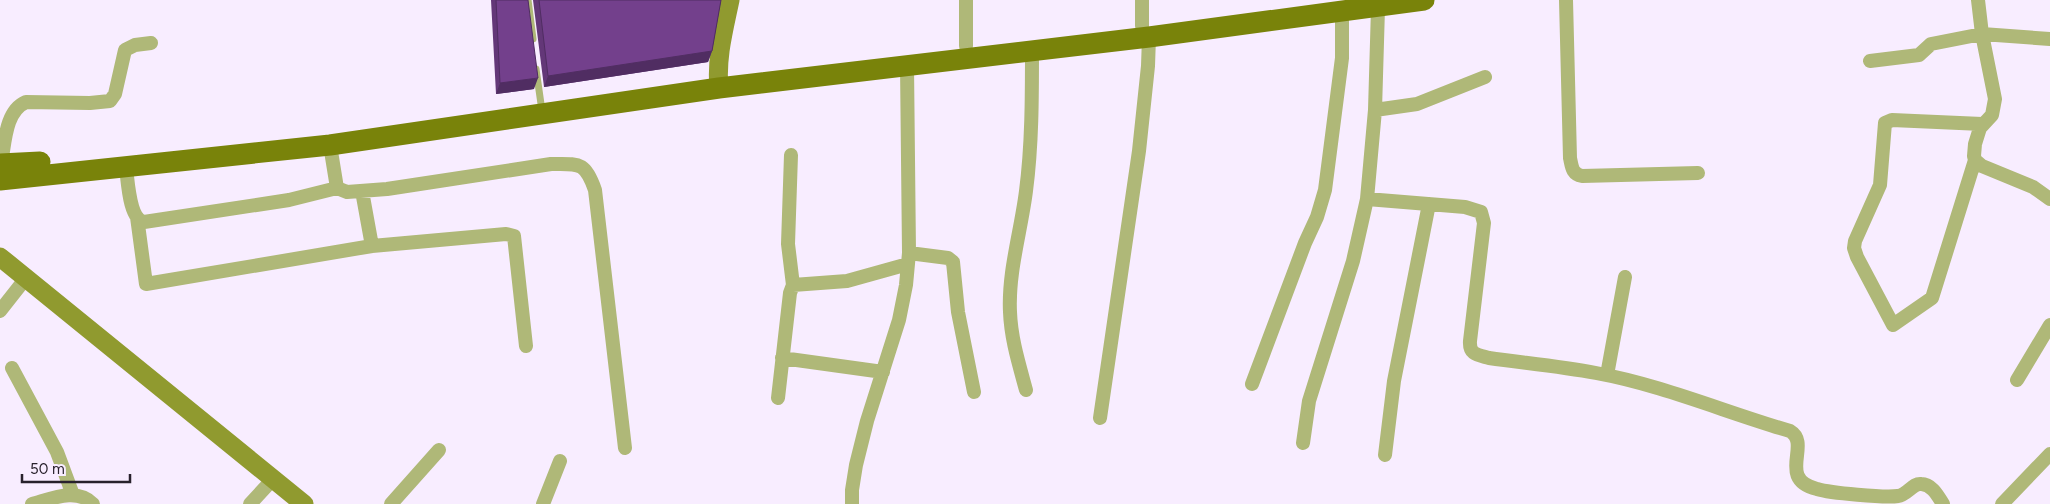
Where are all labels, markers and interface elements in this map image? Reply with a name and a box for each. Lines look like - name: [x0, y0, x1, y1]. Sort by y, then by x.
- scale bar: [22, 452, 130, 484]
- text: 50 m: [30, 460, 65, 478]

